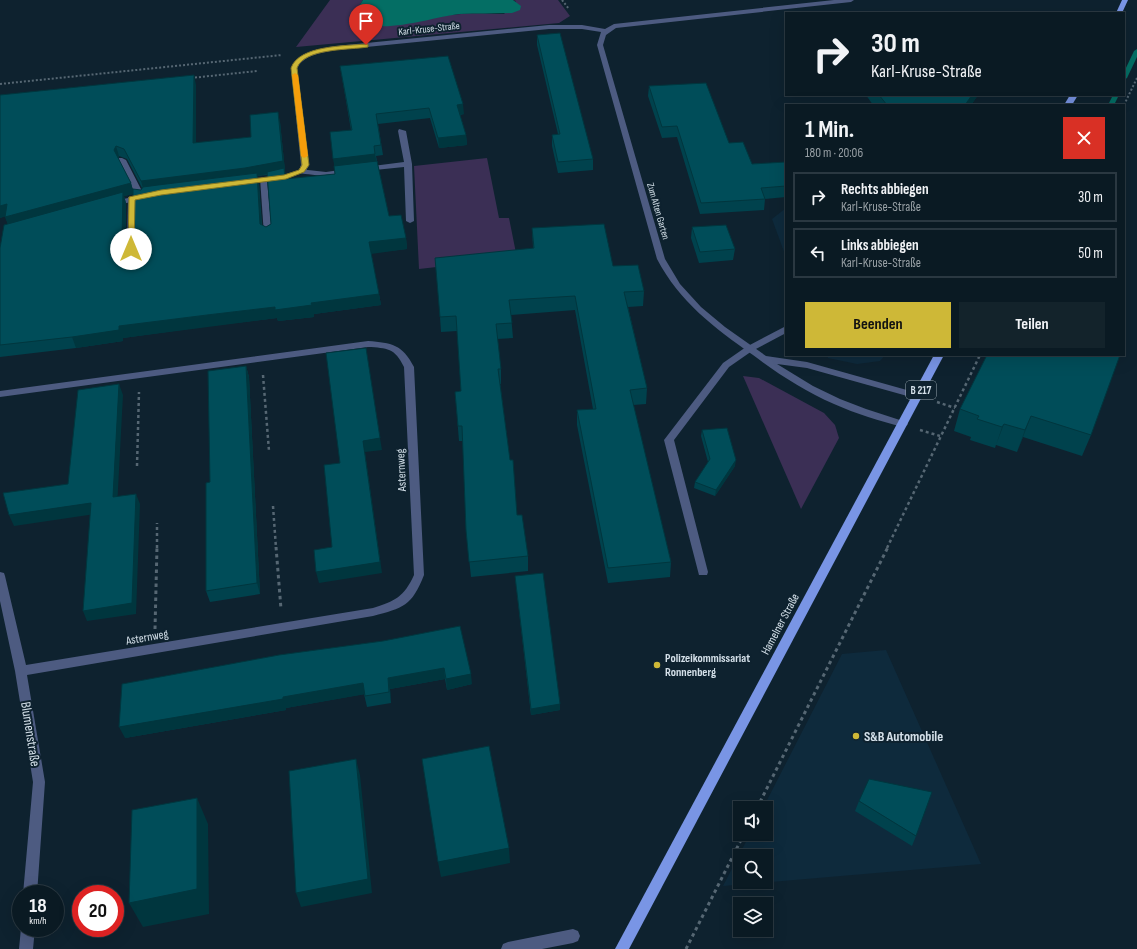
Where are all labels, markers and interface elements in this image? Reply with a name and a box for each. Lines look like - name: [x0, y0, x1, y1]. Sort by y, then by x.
- pin: [349, 4, 383, 45]
- icon: arrive: [355, 10, 377, 32]
- street label: Karl-Kruse-Straße: [398, 20, 460, 38]
- text: 30 m: [871, 27, 920, 60]
- icon: right: [805, 28, 857, 80]
- text: Karl-Kruse-Straße: [871, 61, 982, 82]
- text: 1 Min.: [805, 115, 854, 144]
- button: close: [1063, 117, 1105, 159]
- text: 180 m · 20:06: [805, 145, 863, 161]
- text: Rechts abbiegen: [841, 180, 929, 199]
- street label: Zum Alten Garten: [644, 182, 672, 241]
- icon: right: [807, 186, 829, 208]
- text: 30 m: [1078, 188, 1103, 207]
- text: Karl-Kruse-Straße: [841, 199, 921, 215]
- position arrow: [110, 228, 152, 270]
- text: Links abbiegen: [841, 236, 919, 255]
- icon: left: [807, 242, 829, 264]
- text: 50 m: [1078, 244, 1103, 263]
- text: Karl-Kruse-Straße: [841, 255, 921, 271]
- button: Beenden: [805, 302, 951, 348]
- button: Teilen: [959, 302, 1105, 348]
- road number: B 217: [906, 381, 936, 399]
- street label: Asternweg: [393, 448, 410, 493]
- street label: Hamelner Straße: [758, 591, 803, 657]
- street label: Asternweg: [124, 626, 170, 649]
- place label: Polizeikommissariat Ronnenberg: [665, 651, 750, 680]
- marker: Polizeikommissariat Ronnenberg: [652, 660, 662, 670]
- street label: Blumenstraße: [17, 701, 44, 768]
- place label: S&B Automobile: [864, 728, 943, 745]
- marker: S&B Automobile: [851, 731, 861, 741]
- map controls: [733, 801, 773, 937]
- button: sound: [733, 801, 773, 841]
- button: search: [733, 849, 773, 889]
- speed limit sign: 20: [72, 885, 124, 937]
- text: 18: [29, 894, 47, 918]
- button: layers: [733, 897, 773, 937]
- text: km/h: [29, 915, 47, 927]

